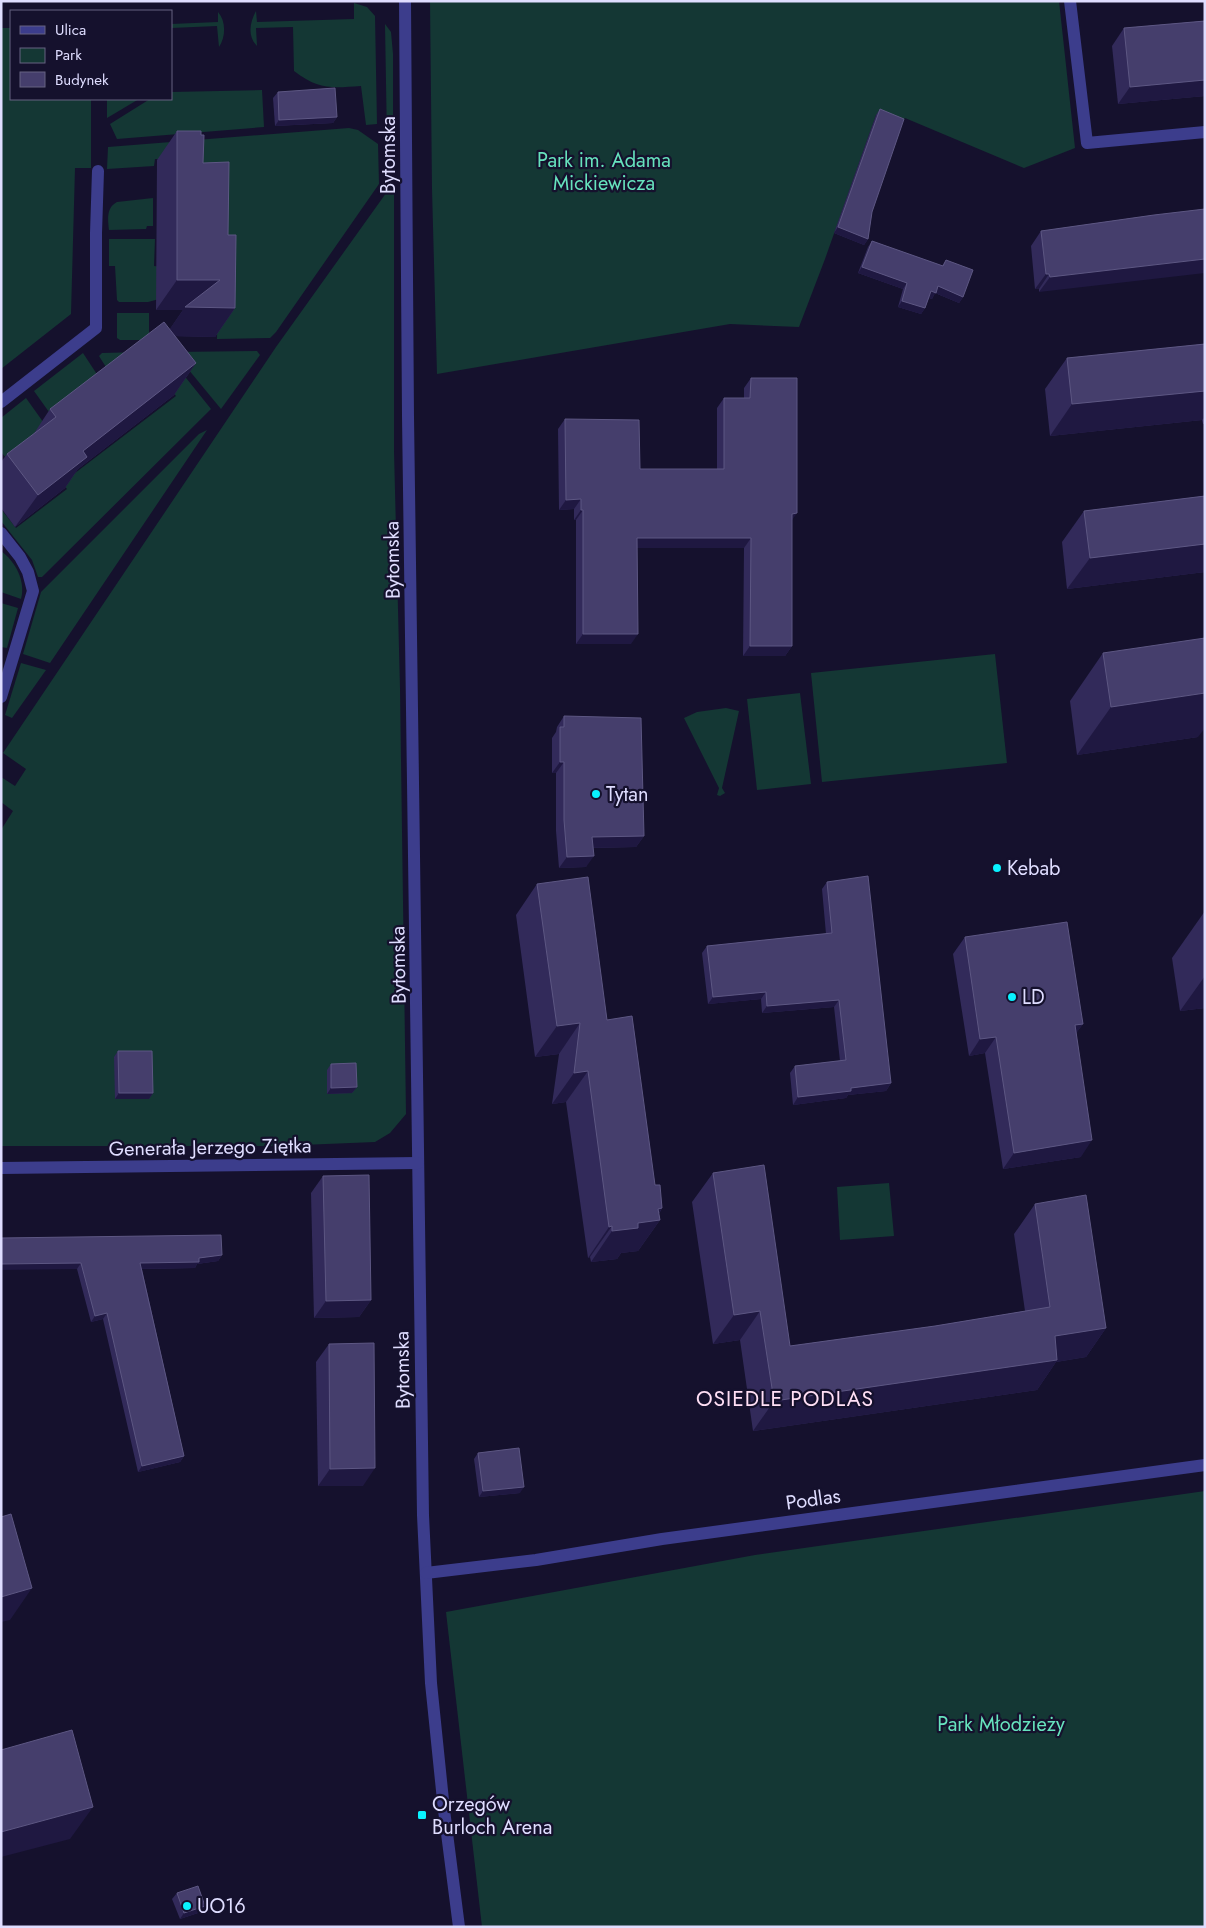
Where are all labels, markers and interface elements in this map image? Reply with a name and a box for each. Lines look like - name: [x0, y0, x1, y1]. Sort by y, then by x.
- legend: [10, 10, 172, 100]
- text: Ulica: [55, 19, 86, 41]
- text: Park: [55, 44, 82, 66]
- text: Budynek: [55, 69, 109, 91]
- street label: Bytomska: [374, 116, 403, 194]
- park label: Park im. Adama Mickiewicza: [537, 146, 671, 198]
- street label: Bytomska: [377, 521, 408, 599]
- place label: Tytan: [606, 780, 648, 809]
- marker: Tytan: [590, 788, 602, 800]
- place label: Kebab: [1007, 854, 1060, 883]
- marker: Kebab: [991, 862, 1003, 874]
- street label: Bytomska: [383, 926, 414, 1004]
- place label: LD: [1022, 983, 1045, 1012]
- marker: LD: [1006, 991, 1018, 1003]
- street label: Generała Jerzego Ziętka: [108, 1131, 312, 1164]
- street label: Bytomska: [387, 1331, 418, 1409]
- district label: OSIEDLE PODLAS: [696, 1384, 874, 1414]
- street label: Podlas: [784, 1481, 842, 1518]
- park label: Park Młodzieży: [937, 1710, 1065, 1739]
- place label: Orzegów Burloch Arena: [432, 1790, 552, 1842]
- marker: Orzegów Burloch Arena: [416, 1809, 428, 1821]
- place label: UO16: [197, 1892, 246, 1921]
- marker: UO16: [181, 1900, 193, 1912]

